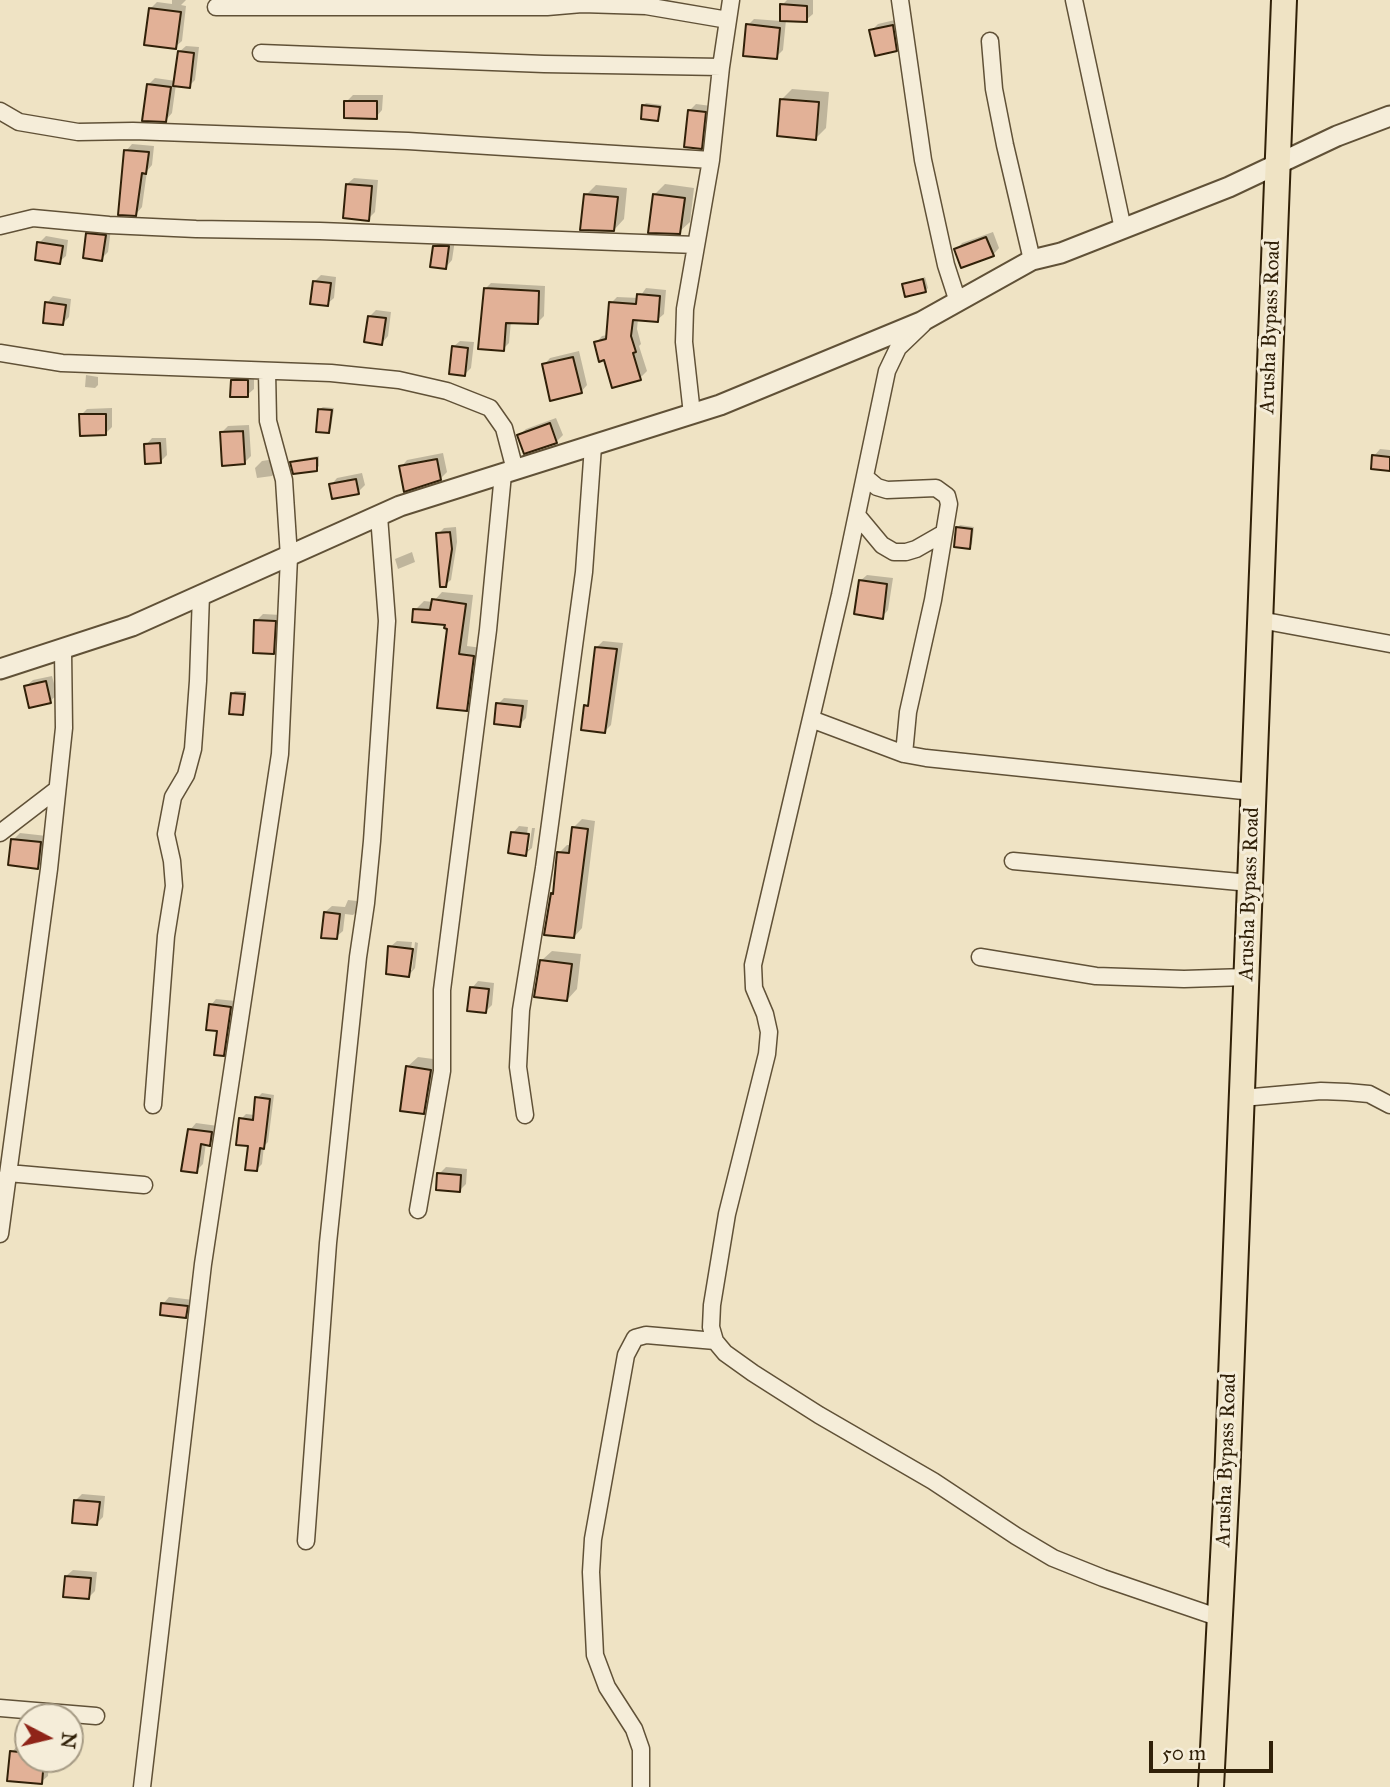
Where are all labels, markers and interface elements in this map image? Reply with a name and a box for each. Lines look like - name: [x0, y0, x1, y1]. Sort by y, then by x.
- street label: Arusha Bypass Road: [1255, 240, 1287, 414]
- street label: Arusha Bypass Road: [1234, 807, 1266, 981]
- street label: Arusha Bypass Road: [1211, 1373, 1243, 1547]
- north arrow: [14, 1703, 84, 1773]
- scale bar: [1152, 1728, 1276, 1772]
- text: N: [56, 1731, 81, 1750]
- text: 50 m: [1162, 1740, 1206, 1766]

